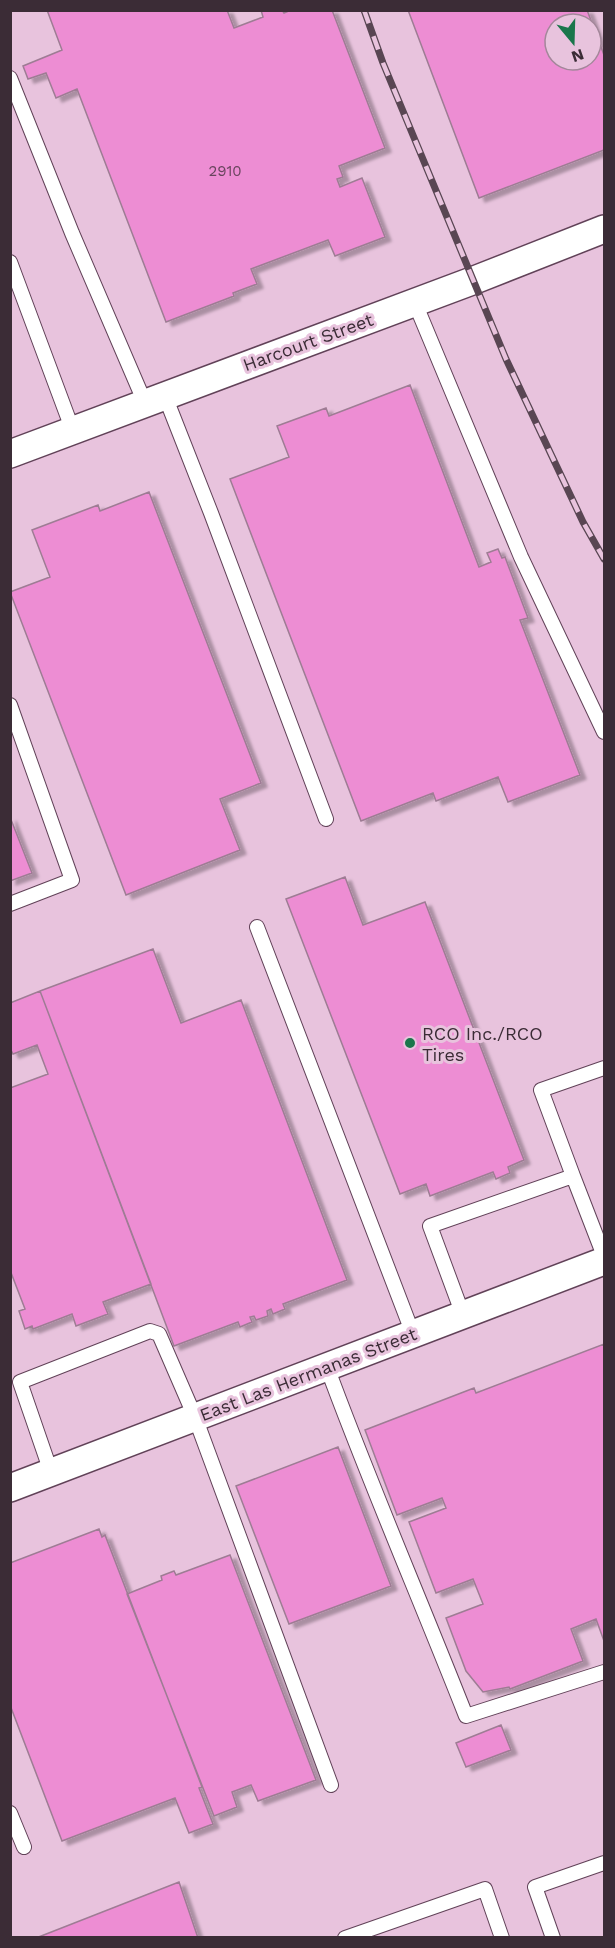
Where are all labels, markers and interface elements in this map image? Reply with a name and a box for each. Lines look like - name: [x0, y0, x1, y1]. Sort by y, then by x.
- north arrow: [543, 12, 603, 72]
- text: N: [569, 45, 586, 67]
- house number: 2910: [208, 162, 242, 180]
- street label: Harcourt Street: [240, 309, 376, 375]
- place label: RCO Inc./RCO Tires: [422, 1023, 543, 1065]
- marker: RCO Inc./RCO Tires: [403, 1036, 417, 1050]
- street label: East Las Hermanas Street: [197, 1323, 420, 1425]

